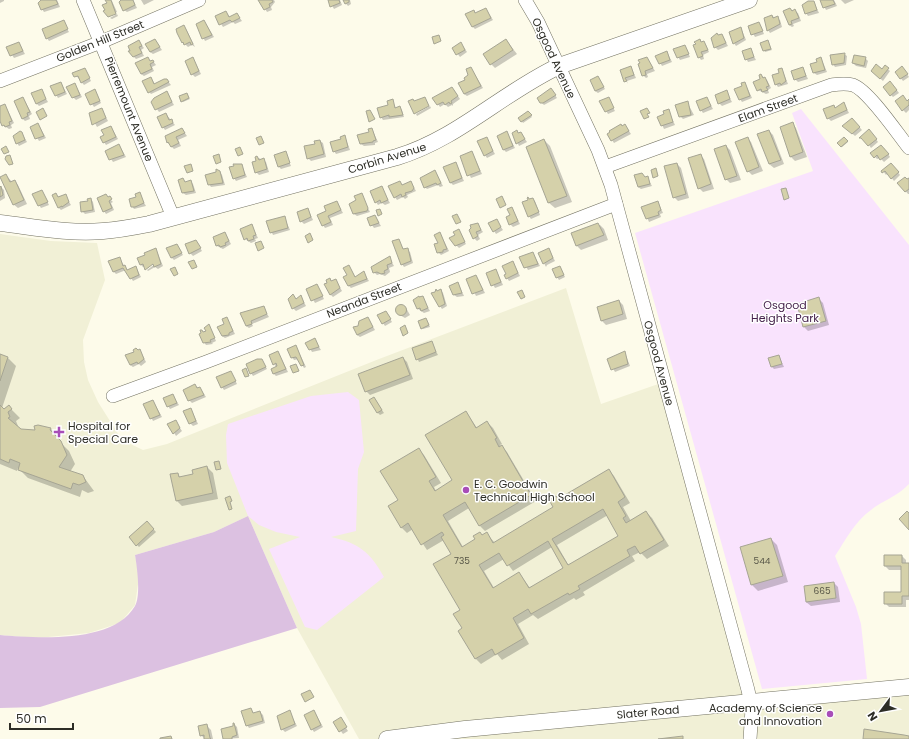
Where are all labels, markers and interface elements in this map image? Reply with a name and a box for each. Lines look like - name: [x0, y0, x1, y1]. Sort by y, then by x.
- street label: Osgood Avenue: [528, 15, 580, 101]
- street label: Golden Hill Street: [54, 16, 146, 66]
- street label: Pierremount Avenue: [101, 54, 157, 164]
- street label: Elam Street: [736, 90, 800, 126]
- street label: Corbin Avenue: [346, 138, 428, 178]
- street label: Neanda Street: [324, 278, 404, 322]
- park label: Osgood Heights Park: [751, 297, 819, 326]
- street label: Osgood Avenue: [640, 319, 678, 408]
- place label: Hospital for Special Care: [68, 418, 138, 447]
- marker: Hospital for Special Care: [53, 426, 65, 438]
- place label: E. C. Goodwin Technical High School: [474, 476, 595, 505]
- marker: E. C. Goodwin Technical High School: [461, 485, 471, 495]
- house number: 735: [454, 555, 470, 567]
- house number: 544: [754, 555, 771, 567]
- house number: 665: [813, 585, 831, 597]
- north arrow: [861, 691, 901, 731]
- place label: Academy of Science and Innovation: [709, 700, 822, 729]
- street label: Slater Road: [616, 701, 680, 723]
- scale bar: [10, 705, 73, 731]
- marker: Academy of Science and Innovation: [825, 709, 835, 719]
- text: N: [864, 709, 881, 724]
- text: 50 m: [16, 710, 47, 727]

